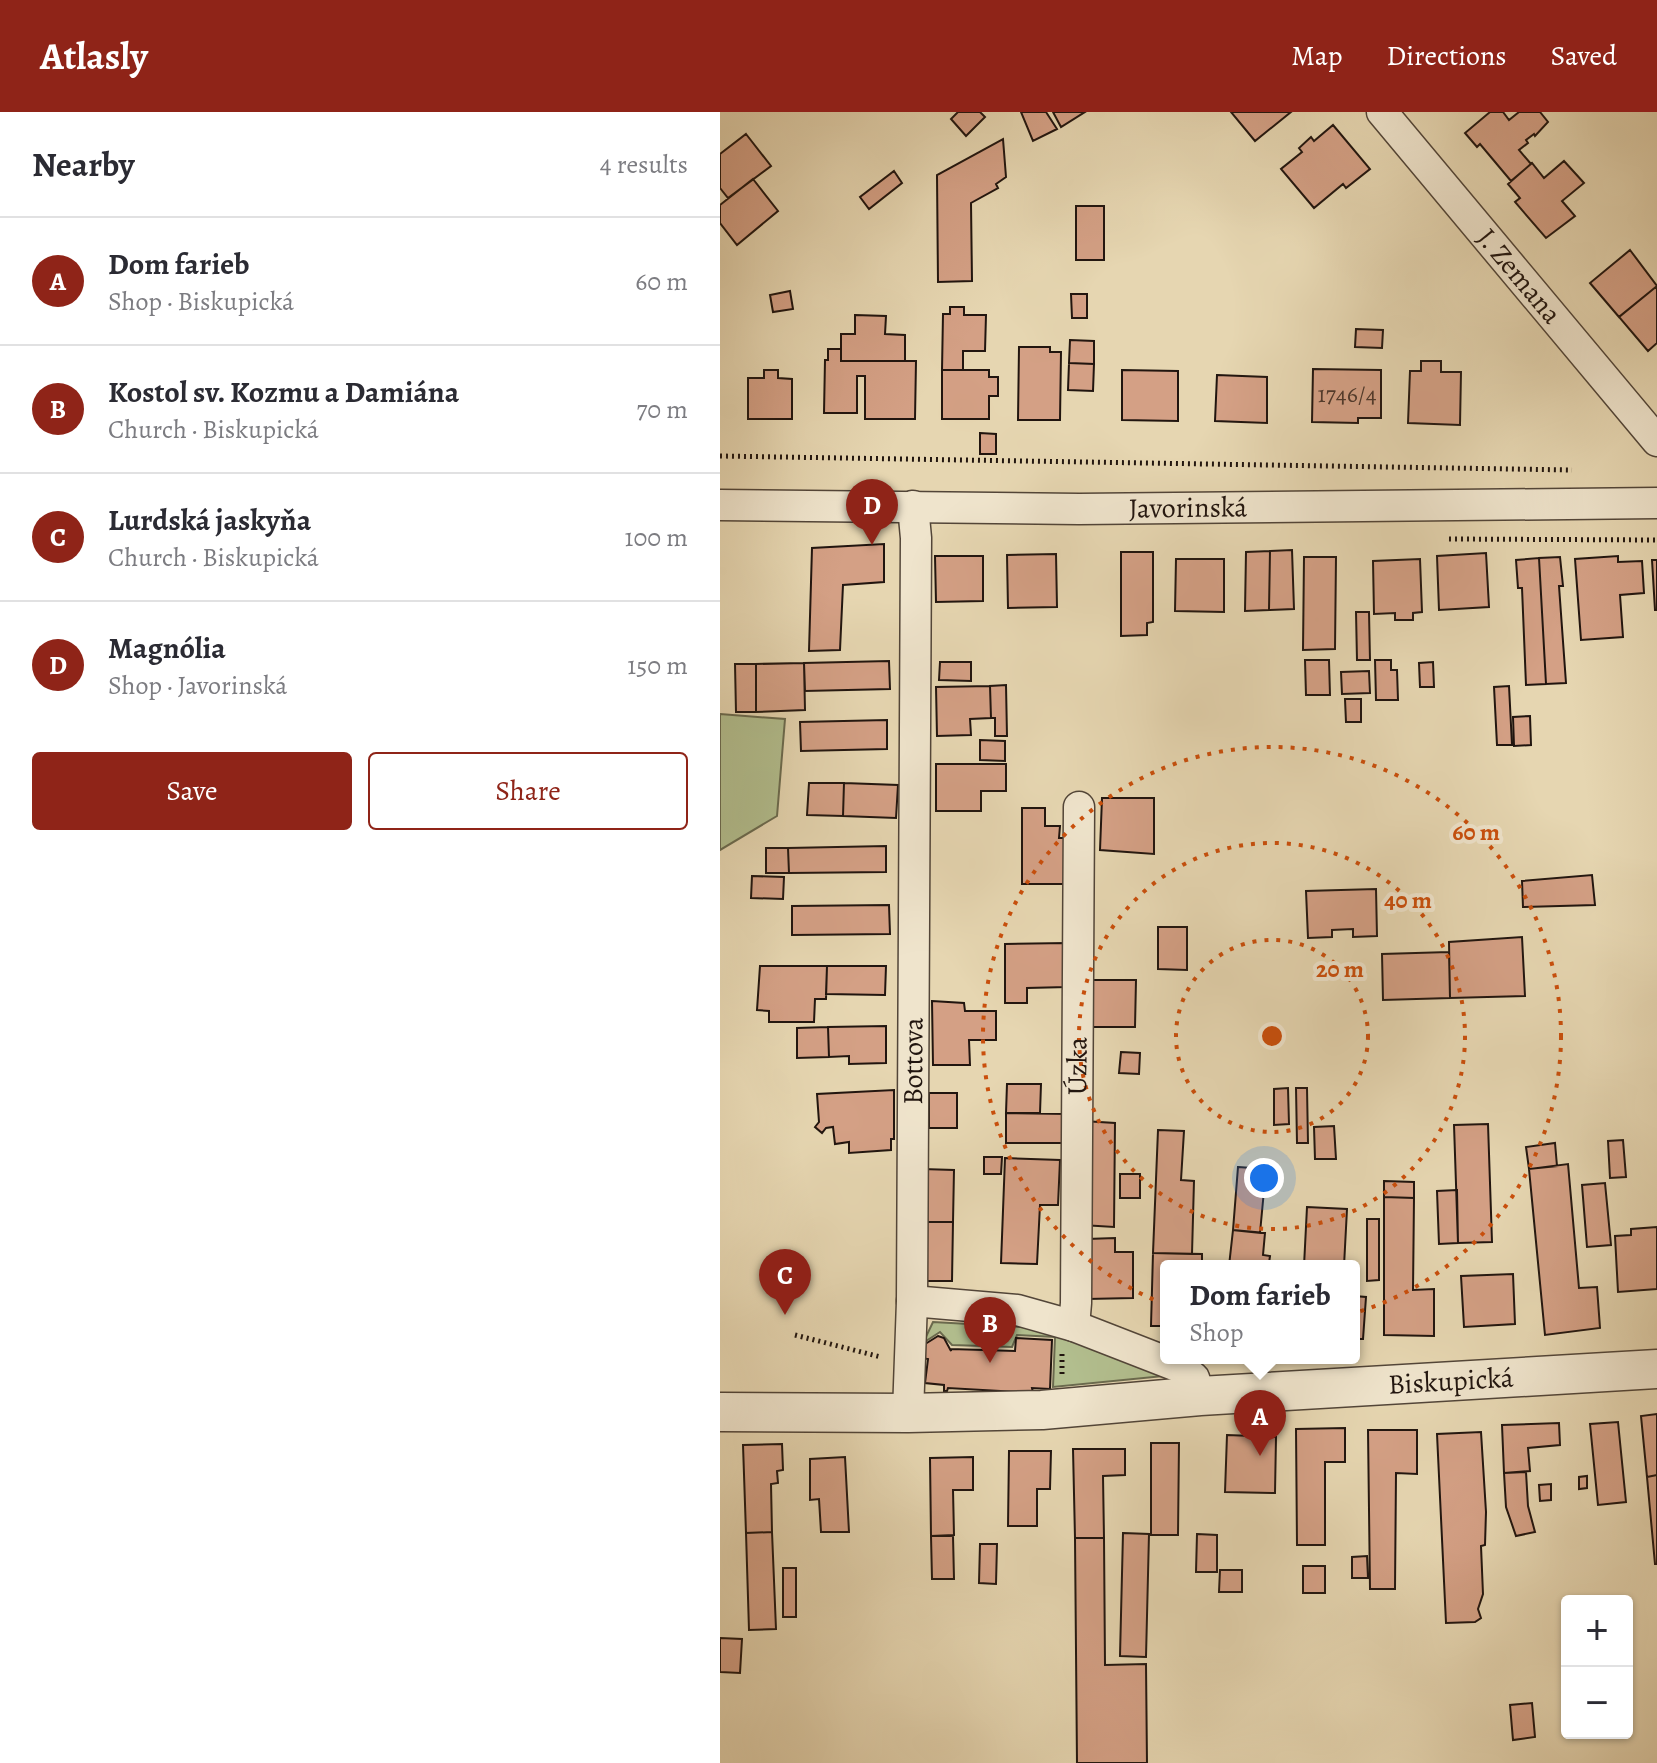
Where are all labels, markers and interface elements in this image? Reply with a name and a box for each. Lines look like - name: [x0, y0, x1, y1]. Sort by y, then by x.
- text: Atlasly: [40, 30, 148, 82]
- text: Map: [1291, 37, 1342, 75]
- text: Directions: [1386, 37, 1507, 75]
- text: Saved: [1551, 37, 1617, 75]
- text: Nearby: [32, 141, 135, 188]
- text: 4 results: [600, 147, 688, 182]
- street label: J. Zemana: [1468, 220, 1570, 332]
- text: Dom farieb: [108, 244, 249, 284]
- text: A: [50, 264, 66, 299]
- text: 60 m: [635, 264, 688, 299]
- text: Shop · Biskupická: [108, 284, 294, 319]
- text: Kostol sv. Kozmu a Damiána: [108, 372, 459, 412]
- house number: 1746/4: [1317, 378, 1377, 410]
- text: B: [50, 392, 66, 427]
- text: 70 m: [636, 392, 688, 427]
- text: Church · Biskupická: [108, 412, 319, 447]
- pin: D: [846, 479, 898, 545]
- street label: Javorinská: [1129, 488, 1247, 527]
- text: Lurdská jaskyňa: [108, 500, 311, 540]
- text: C: [50, 520, 66, 555]
- text: 100 m: [625, 520, 688, 555]
- text: Church · Biskupická: [108, 540, 319, 575]
- text: Magnólia: [108, 628, 226, 668]
- text: D: [49, 648, 67, 683]
- text: 150 m: [627, 648, 688, 683]
- text: Shop · Javorinská: [108, 668, 287, 703]
- button: Save: [32, 752, 352, 830]
- button: Share: [368, 752, 688, 830]
- text: 60 m: [1452, 816, 1500, 848]
- text: 40 m: [1384, 884, 1432, 916]
- text: 20 m: [1316, 953, 1364, 985]
- street label: Bottova: [894, 1017, 932, 1105]
- centre of rings: [1258, 1022, 1286, 1050]
- street label: Úzka: [1058, 1037, 1097, 1095]
- your location: [1244, 1158, 1284, 1198]
- pin: C: [759, 1249, 811, 1315]
- popup: [1160, 1260, 1360, 1364]
- text: Dom farieb: [1189, 1275, 1331, 1315]
- pin: B: [964, 1297, 1016, 1363]
- text: Shop: [1189, 1315, 1243, 1350]
- street label: Biskupická: [1387, 1359, 1515, 1404]
- pin: A: [1234, 1390, 1286, 1456]
- map controls: [1561, 1595, 1633, 1739]
- button: +: [1561, 1595, 1633, 1667]
- button: −: [1561, 1667, 1633, 1739]

